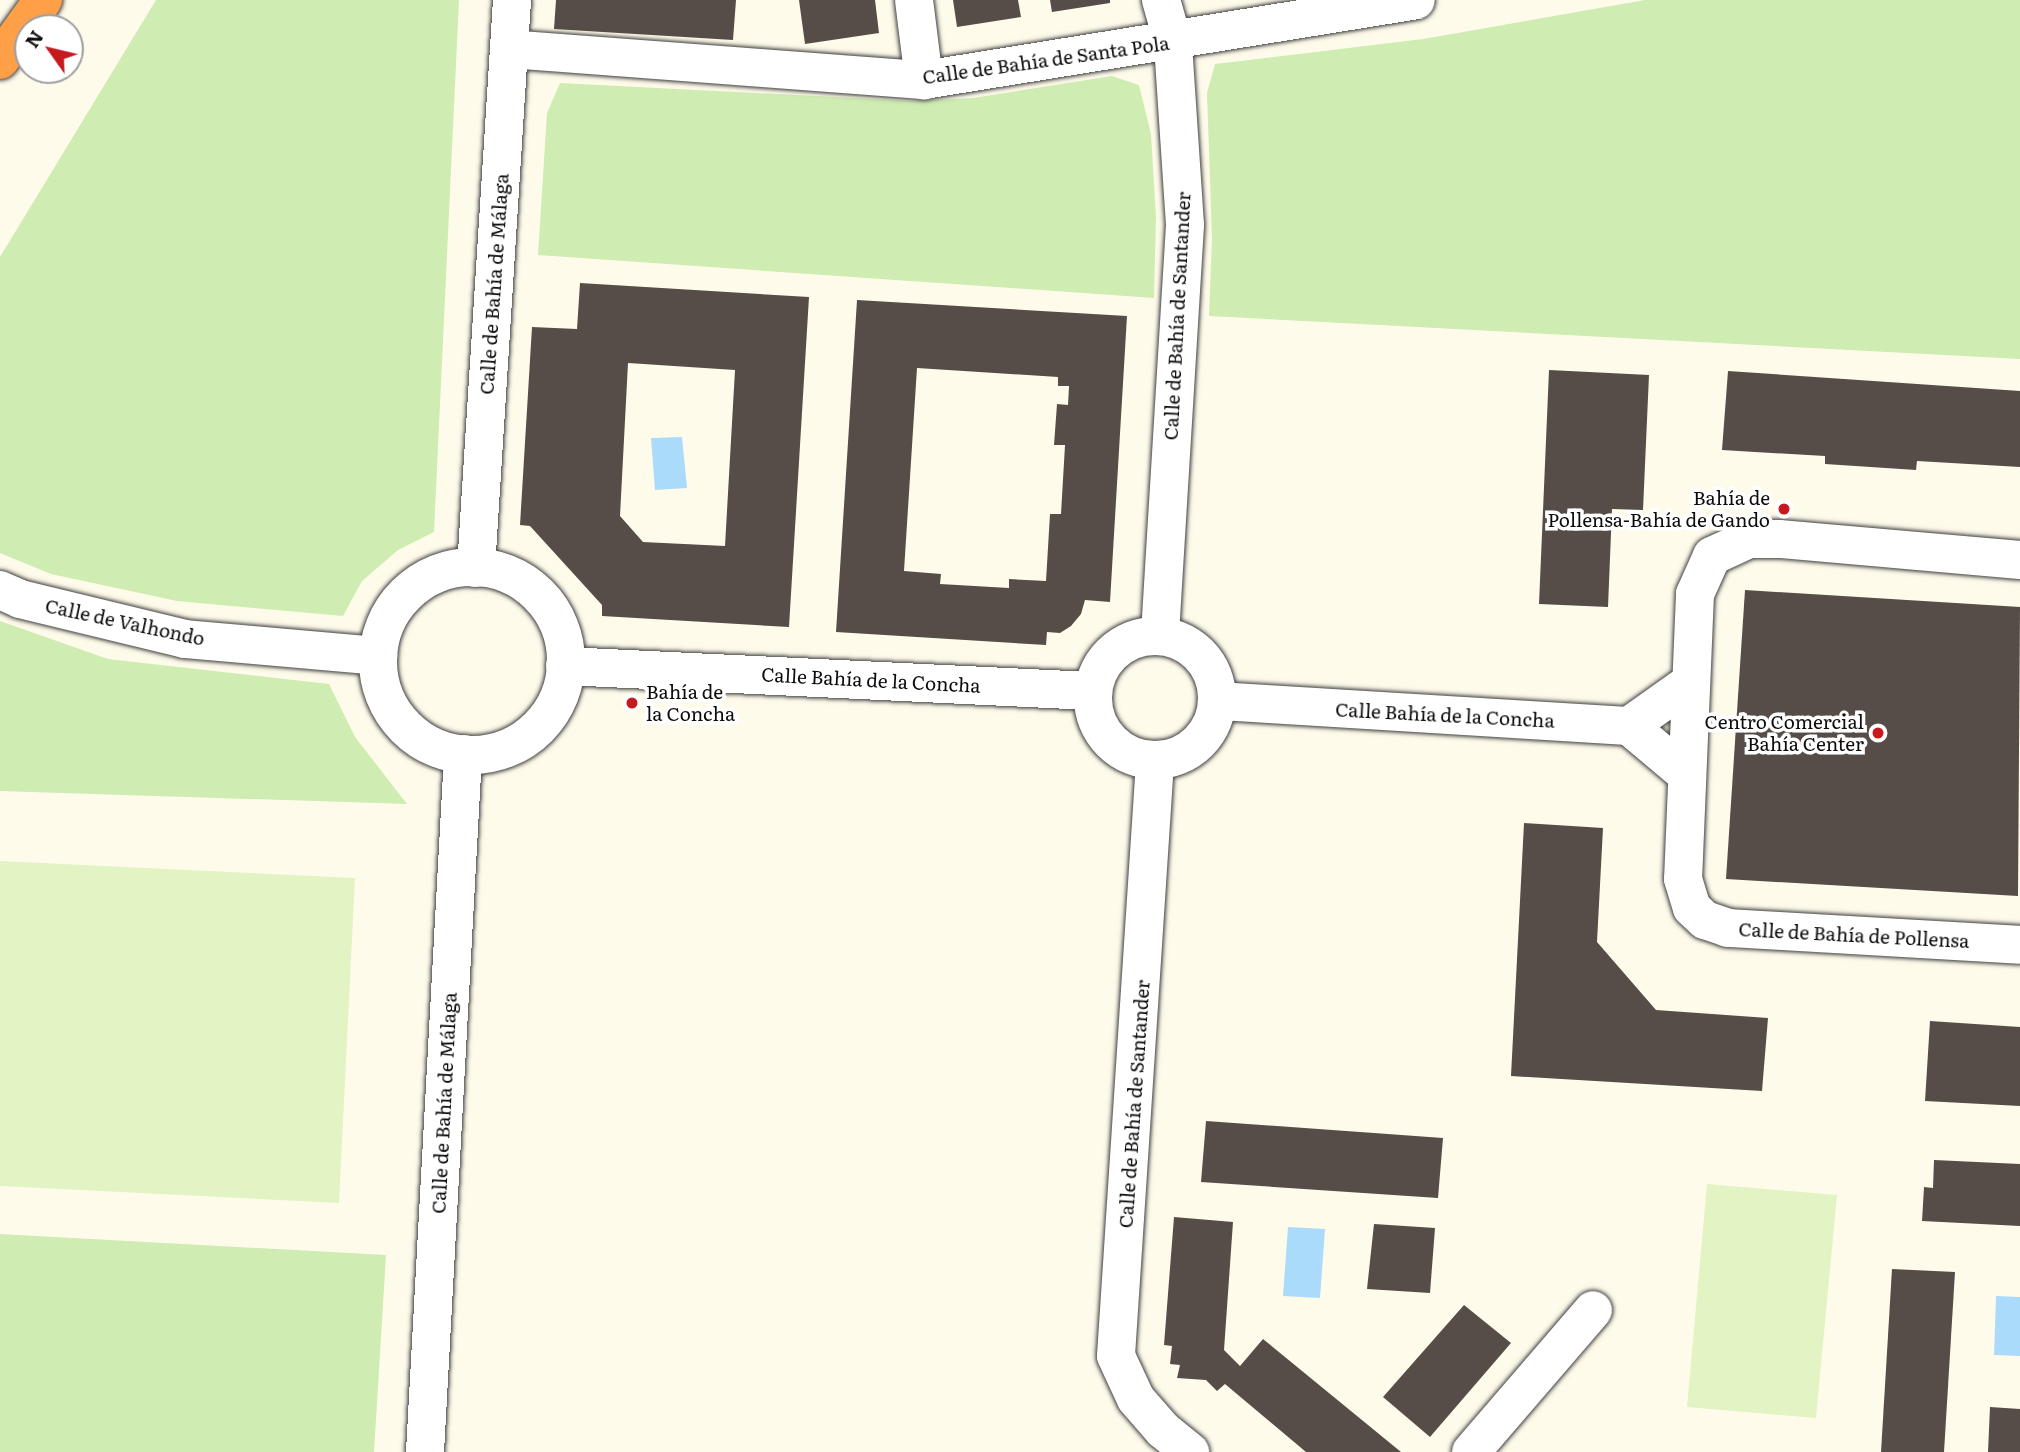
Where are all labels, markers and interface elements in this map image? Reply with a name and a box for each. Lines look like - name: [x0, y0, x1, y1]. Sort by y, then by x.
- north arrow: [14, 14, 84, 84]
- text: N: [17, 24, 49, 53]
- street label: Calle de Bahía de Santa Pola: [921, 31, 1171, 89]
- street label: Calle de Bahía de Málaga: [475, 173, 513, 395]
- street label: Calle de Bahía de Santander: [1159, 191, 1195, 441]
- place label: Bahía de Pollensa-Bahía de Gando: [1547, 487, 1770, 531]
- marker: Bahía de Pollensa-Bahía de Gando: [1776, 501, 1792, 517]
- street label: Calle de Valhondo: [43, 594, 207, 650]
- street label: Calle Bahía de la Concha: [761, 663, 981, 697]
- place label: Bahía de la Concha: [646, 681, 735, 725]
- marker: Bahía de la Concha: [624, 695, 640, 711]
- street label: Calle Bahía de la Concha: [1335, 698, 1555, 732]
- place label: Centro Comercial Bahía Center: [1705, 711, 1864, 755]
- marker: Centro Comercial Bahía Center: [1870, 725, 1886, 741]
- street label: Calle de Bahía de Pollensa: [1738, 918, 1970, 952]
- street label: Calle de Bahía de Santander: [1114, 979, 1154, 1229]
- street label: Calle de Bahía de Málaga: [427, 992, 461, 1214]

